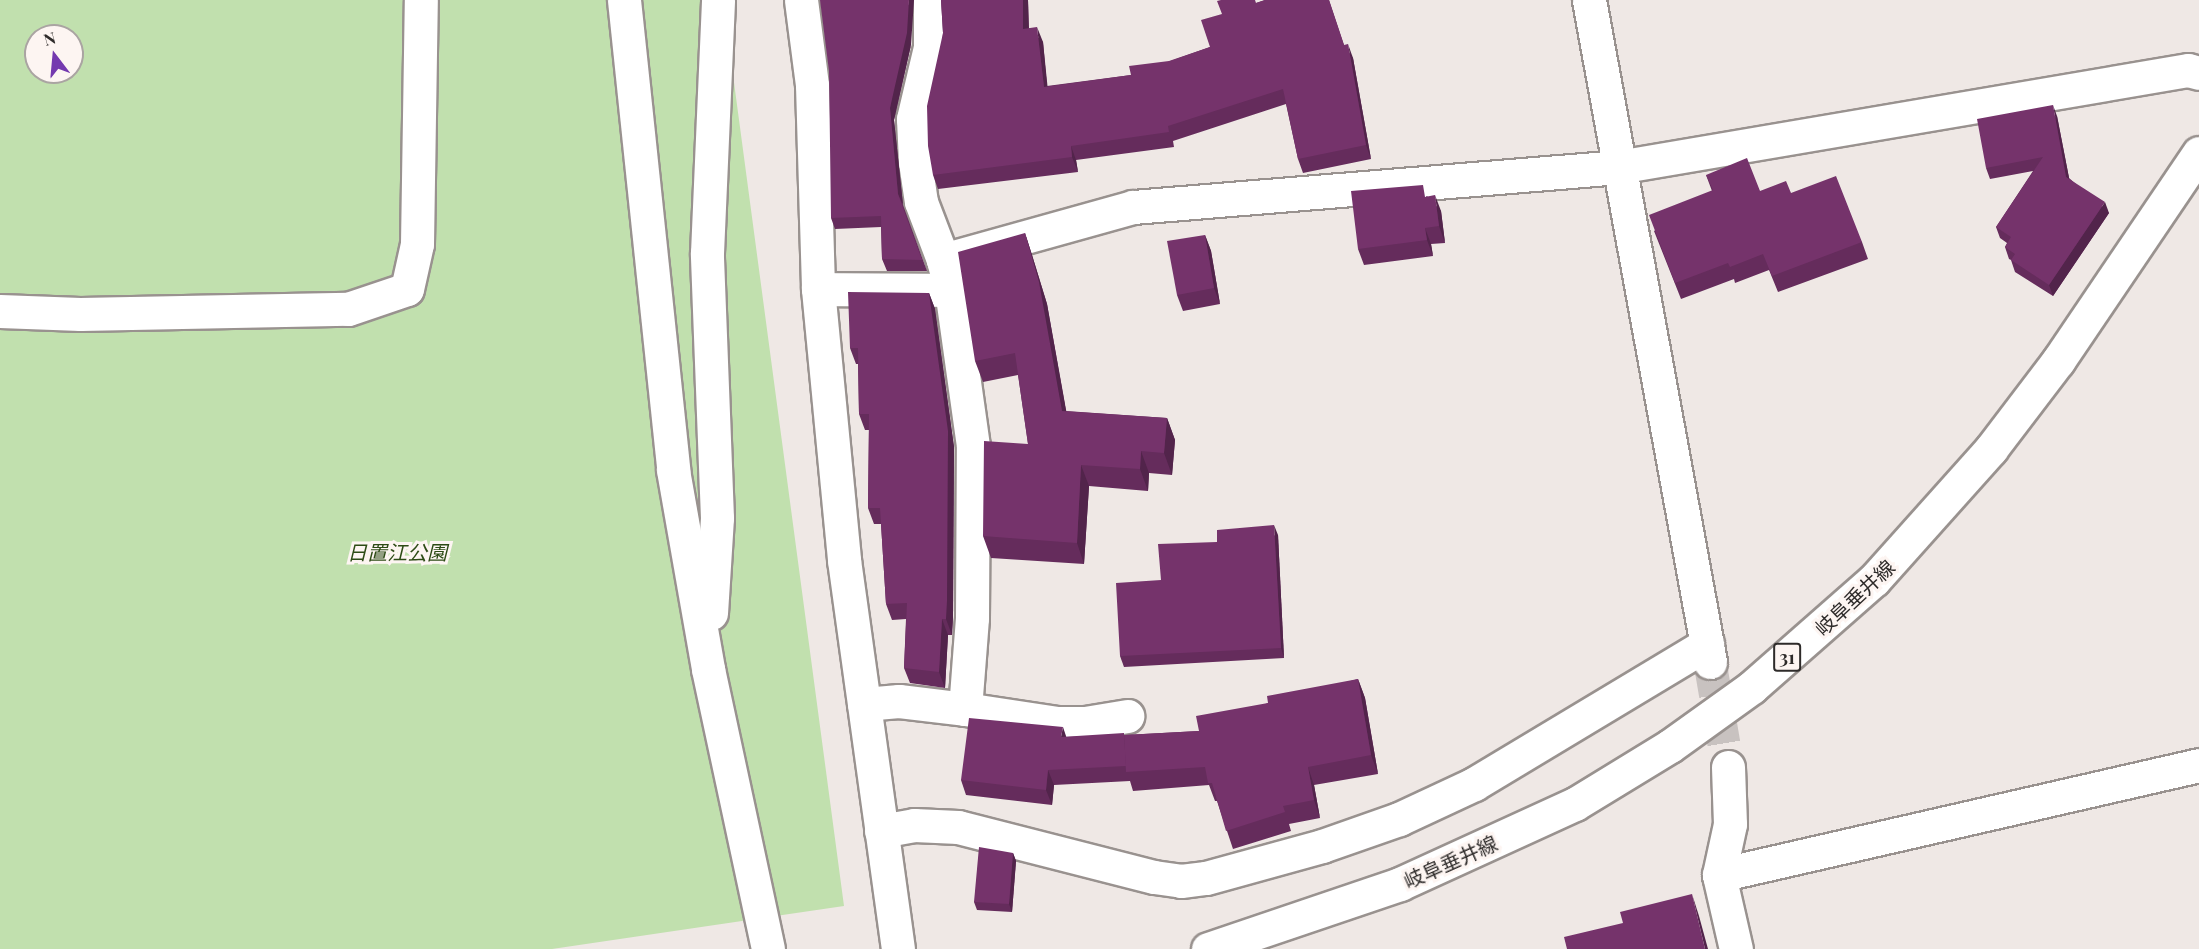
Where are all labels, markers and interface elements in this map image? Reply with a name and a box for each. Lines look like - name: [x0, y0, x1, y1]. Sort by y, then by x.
- north arrow: [24, 24, 84, 84]
- text: N: [41, 26, 58, 50]
- park label: 日置江公園: [347, 539, 447, 563]
- street label: 岐阜垂井線: [1809, 554, 1899, 640]
- road number: 31: [1772, 642, 1802, 672]
- street label: 岐阜垂井線: [1399, 830, 1501, 892]

